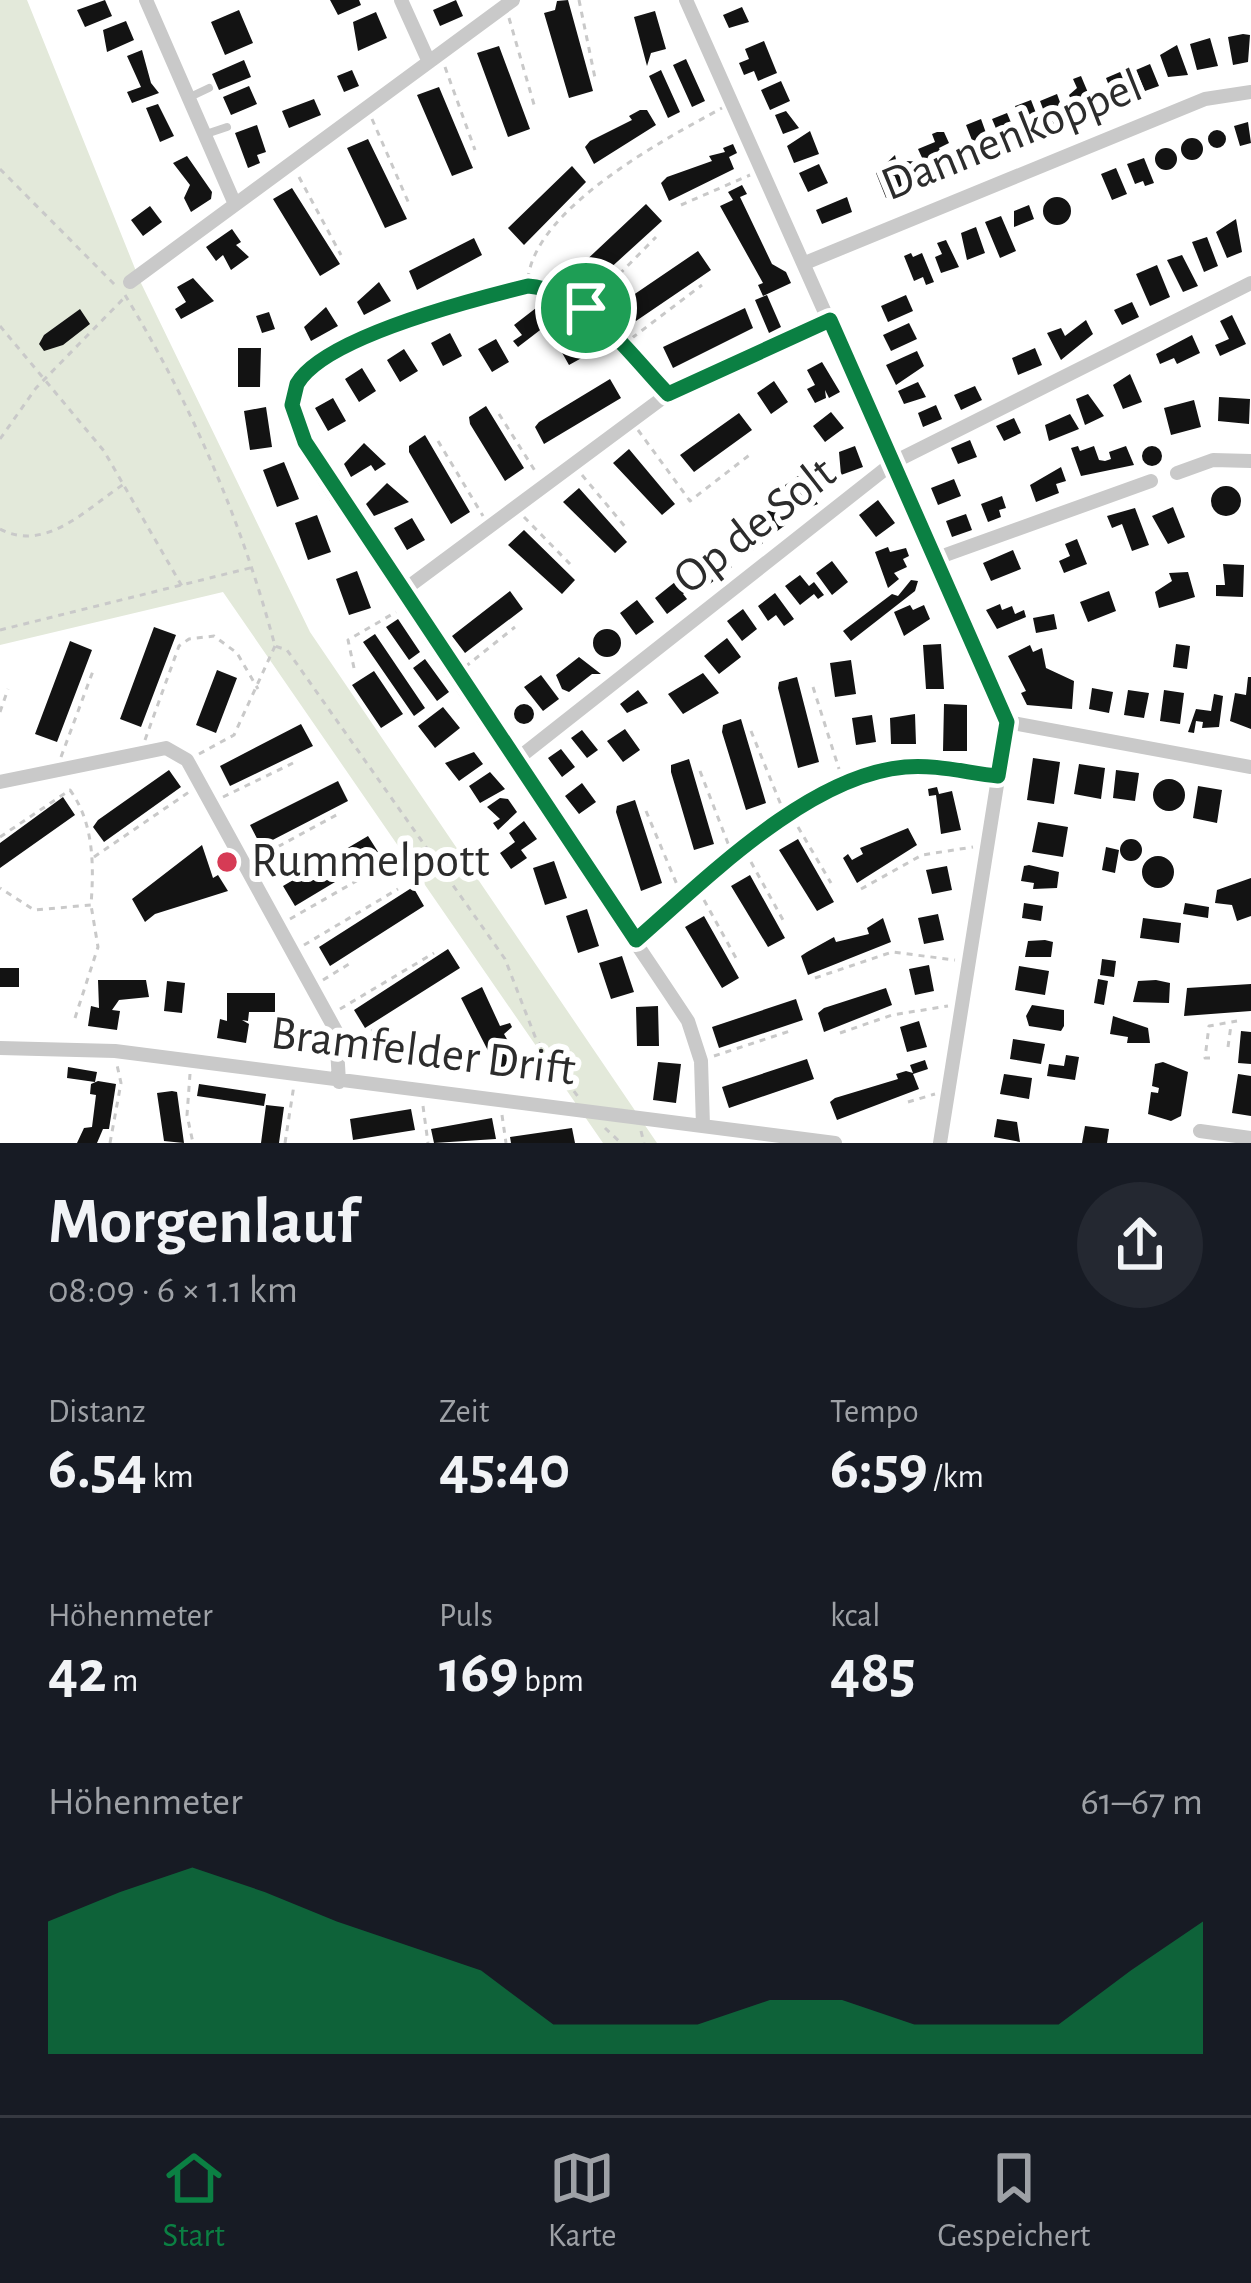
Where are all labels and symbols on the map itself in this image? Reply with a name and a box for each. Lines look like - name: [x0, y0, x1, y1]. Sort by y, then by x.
- street label: Dannenkoppel: [875, 62, 1149, 210]
- pin: [535, 257, 637, 359]
- street label: Op de Solt: [665, 449, 845, 603]
- place label: Rummelpott: [251, 838, 490, 886]
- marker: Rummelpott: [214, 849, 240, 875]
- street label: Bramfelder Drift: [268, 1010, 578, 1094]

